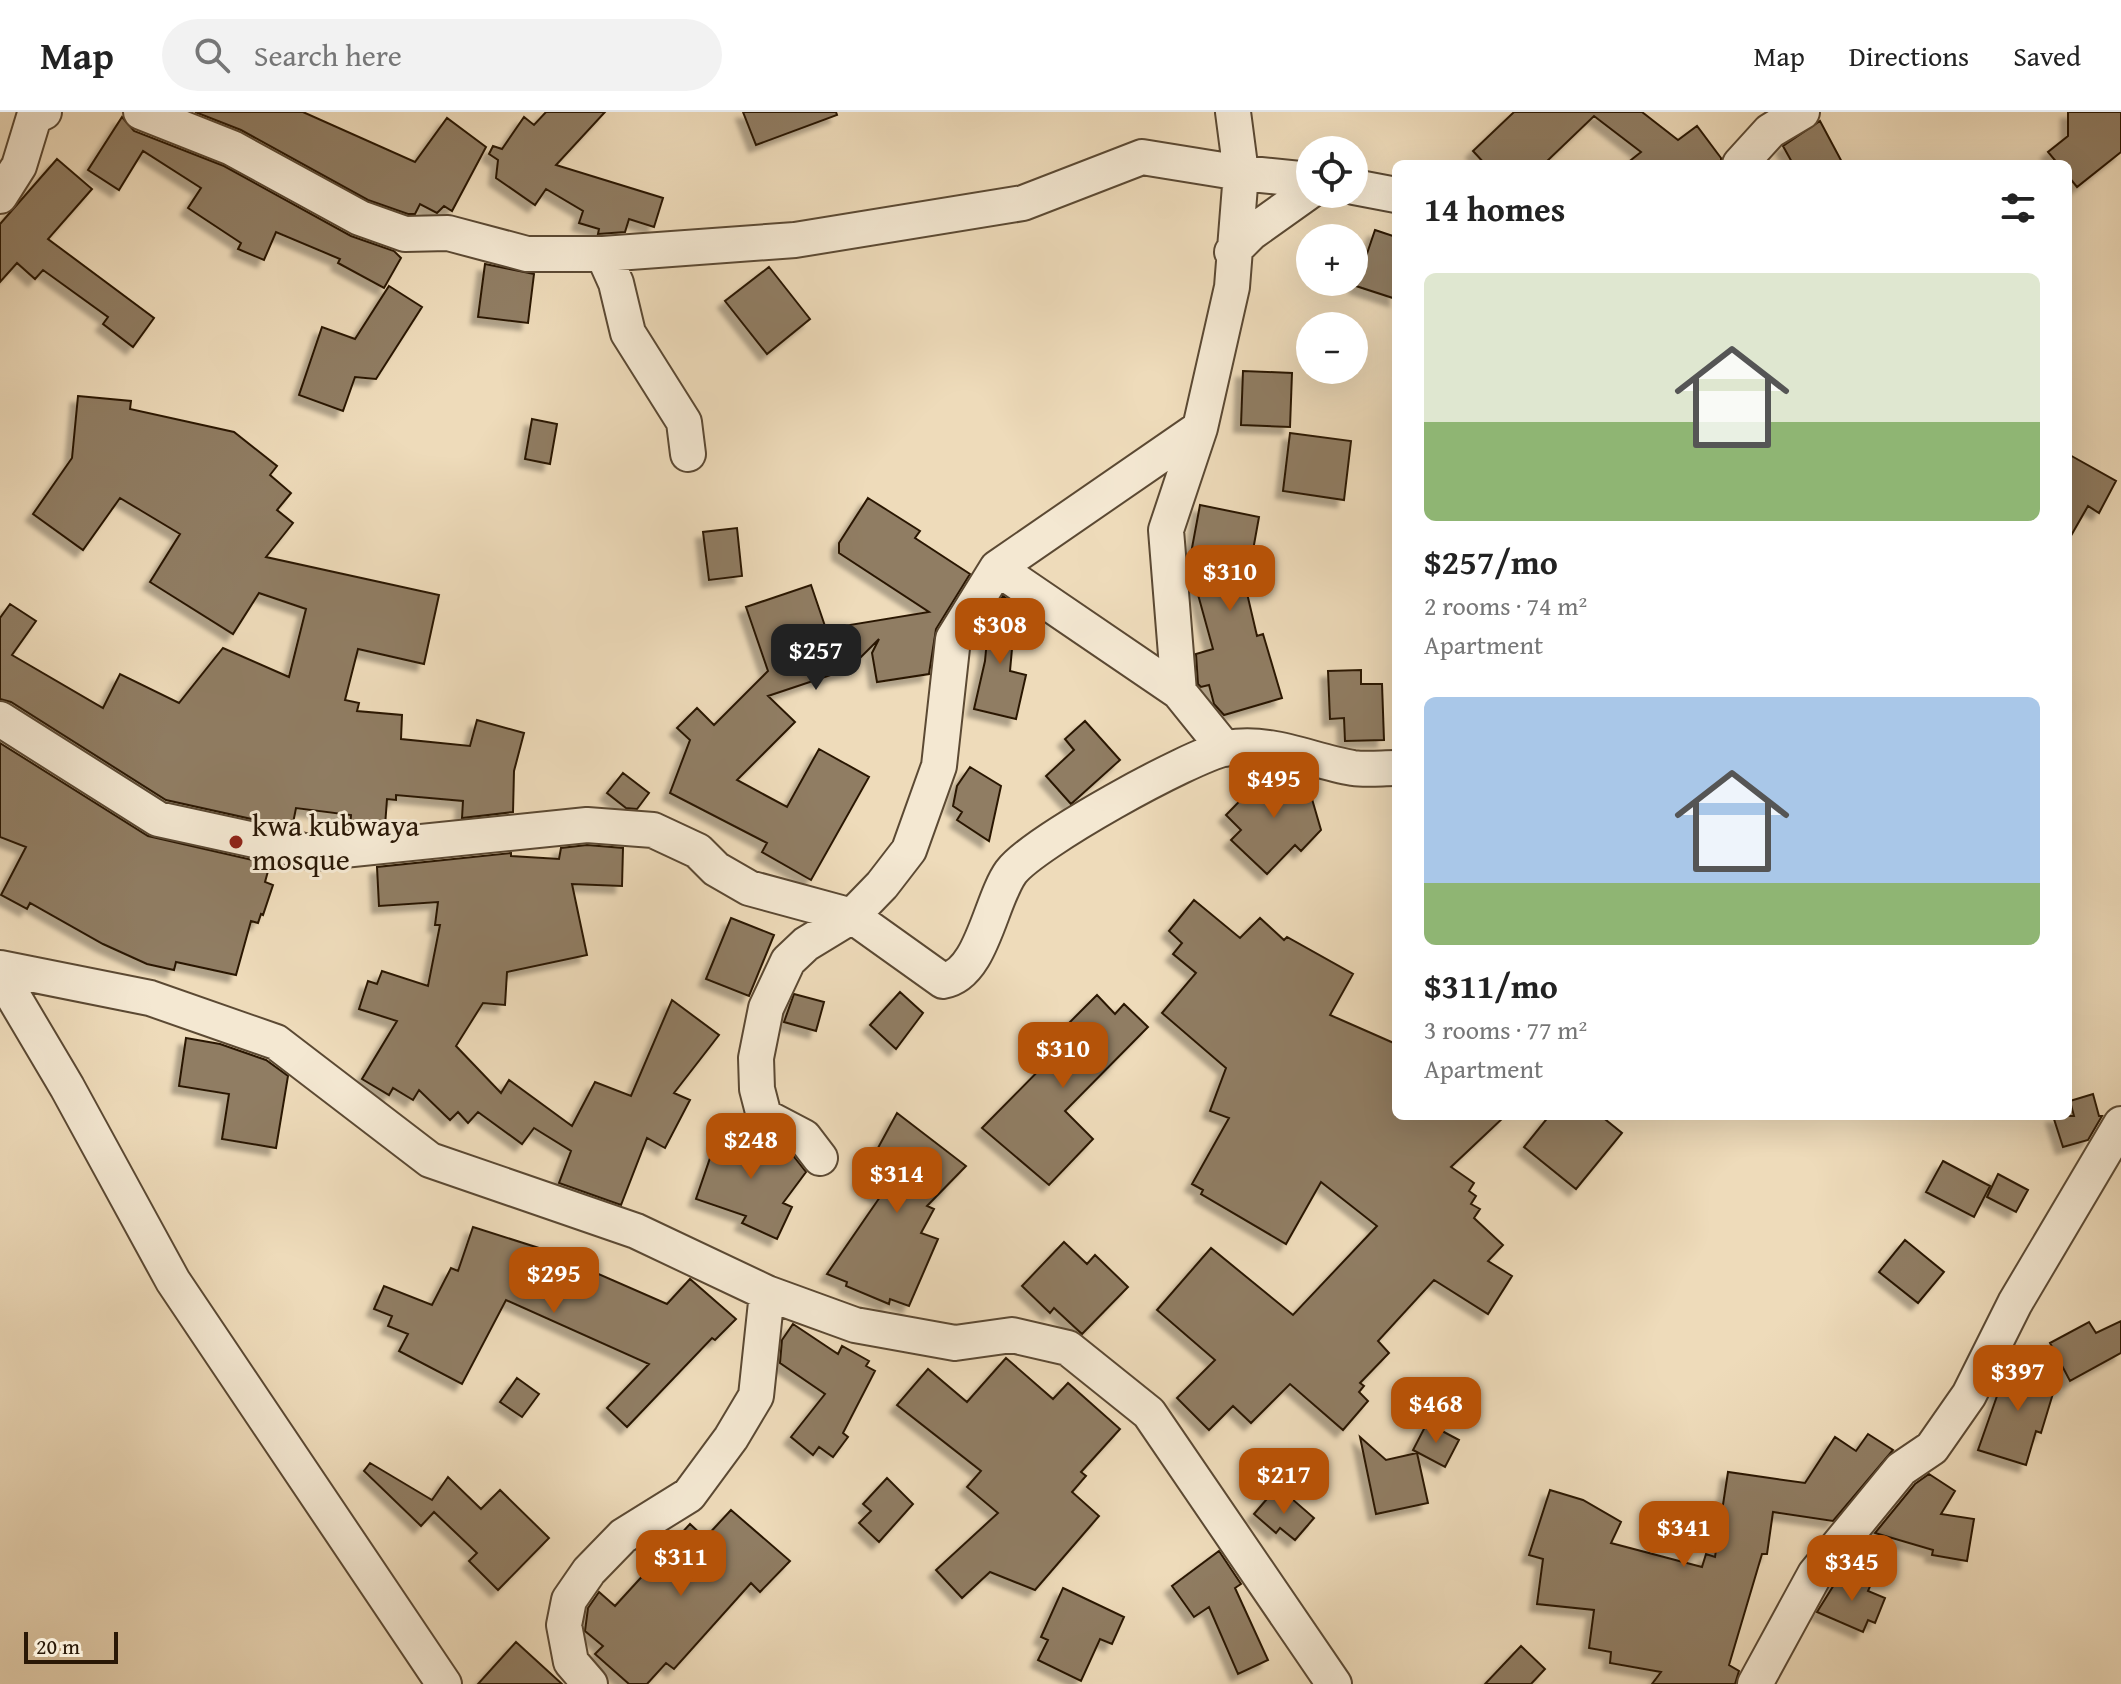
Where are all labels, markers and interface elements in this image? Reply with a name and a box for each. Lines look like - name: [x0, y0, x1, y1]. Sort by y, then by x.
- search box: [162, 19, 722, 91]
- text: Map: [40, 27, 114, 83]
- icon: search: [190, 33, 234, 77]
- text: Search here: [254, 33, 402, 77]
- text: Map: [1753, 35, 1805, 76]
- text: Directions: [1849, 35, 1969, 76]
- text: Saved: [2013, 35, 2081, 76]
- map controls: [1296, 136, 1368, 384]
- button: locate: [1296, 136, 1368, 208]
- text: 14 homes: [1424, 184, 1565, 233]
- icon: filters: [1996, 186, 2040, 230]
- button: +: [1296, 224, 1368, 296]
- button: −: [1296, 312, 1368, 384]
- icon: home: [1660, 325, 1804, 469]
- text: $257/mo: [1424, 537, 1558, 586]
- pin: $310: [1183, 545, 1277, 613]
- text: $310: [1203, 551, 1257, 590]
- text: 2 rooms · 74 m²: [1424, 586, 1587, 625]
- pin: $308: [953, 598, 1047, 666]
- text: $308: [973, 604, 1027, 643]
- pin: $257: [769, 624, 863, 692]
- text: Apartment: [1424, 625, 1543, 664]
- text: $257: [789, 630, 843, 669]
- icon: home: [1660, 749, 1804, 893]
- pin: $495: [1227, 752, 1321, 820]
- text: $495: [1247, 758, 1301, 797]
- place label: kwa kubwaya mosque: [252, 803, 420, 881]
- marker: kwa kubwaya mosque: [227, 833, 245, 851]
- text: $311/mo: [1424, 961, 1558, 1010]
- text: 3 rooms · 77 m²: [1424, 1010, 1587, 1049]
- pin: $310: [1016, 1022, 1110, 1090]
- text: $310: [1036, 1028, 1090, 1067]
- text: Apartment: [1424, 1049, 1543, 1088]
- pin: $248: [704, 1113, 798, 1181]
- text: $248: [724, 1119, 778, 1158]
- pin: $314: [850, 1147, 944, 1215]
- text: $314: [870, 1153, 924, 1192]
- pin: $295: [507, 1247, 601, 1315]
- text: $295: [527, 1253, 581, 1292]
- pin: $397: [1971, 1345, 2065, 1413]
- text: $397: [1991, 1351, 2045, 1390]
- pin: $468: [1389, 1377, 1483, 1445]
- text: $468: [1409, 1383, 1463, 1422]
- pin: $217: [1237, 1448, 1331, 1516]
- text: $217: [1257, 1454, 1311, 1493]
- pin: $341: [1637, 1501, 1731, 1569]
- text: $341: [1657, 1507, 1711, 1546]
- pin: $311: [634, 1530, 728, 1598]
- pin: $345: [1805, 1535, 1899, 1603]
- text: $311: [654, 1536, 708, 1575]
- text: $345: [1825, 1541, 1879, 1580]
- scale bar: [24, 1628, 118, 1664]
- text: 20 m: [36, 1630, 80, 1662]

